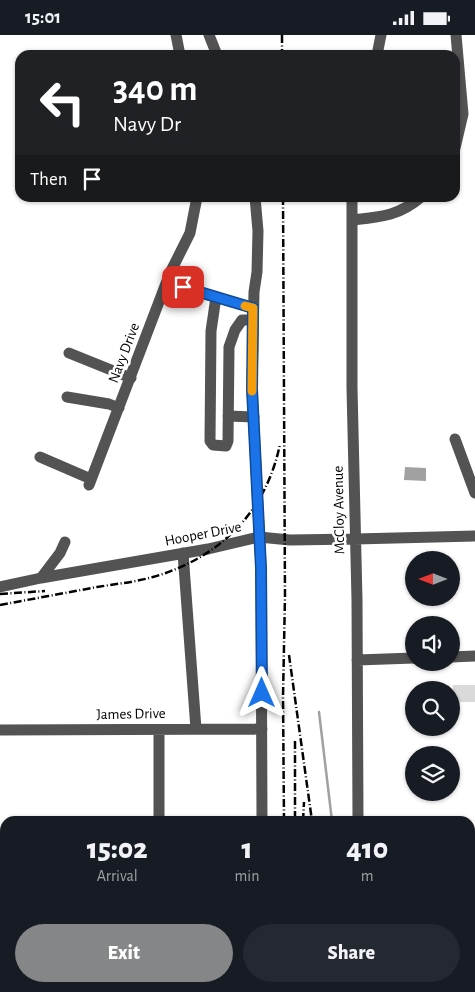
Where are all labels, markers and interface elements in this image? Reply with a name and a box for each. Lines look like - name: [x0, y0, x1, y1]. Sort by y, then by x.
- text: 15:01: [25, 8, 61, 27]
- icon: left: [30, 70, 95, 135]
- text: 340 m: [113, 72, 197, 107]
- text: Navy Dr: [113, 113, 181, 135]
- icon: arrive: [78, 165, 106, 193]
- text: Then: [30, 170, 68, 189]
- pin: [162, 266, 204, 308]
- icon: arrive: [169, 273, 197, 301]
- street label: Navy Drive: [106, 321, 142, 385]
- street label: McCloy Avenue: [331, 466, 347, 554]
- street label: Hooper Drive: [163, 519, 243, 549]
- north arrow: [405, 551, 460, 606]
- map controls: [405, 551, 460, 801]
- button: sound: [405, 616, 460, 671]
- position arrow: [235, 666, 287, 718]
- button: search: [405, 681, 460, 736]
- street label: James Drive: [96, 706, 166, 722]
- button: layers: [405, 746, 460, 801]
- text: 15:02: [87, 834, 148, 864]
- text: 1: [241, 834, 252, 864]
- text: 410: [346, 834, 388, 864]
- text: Arrival: [97, 868, 138, 884]
- text: min: [235, 868, 259, 884]
- text: m: [361, 868, 374, 884]
- button: Exit: [15, 924, 233, 982]
- button: Share: [243, 924, 460, 982]

